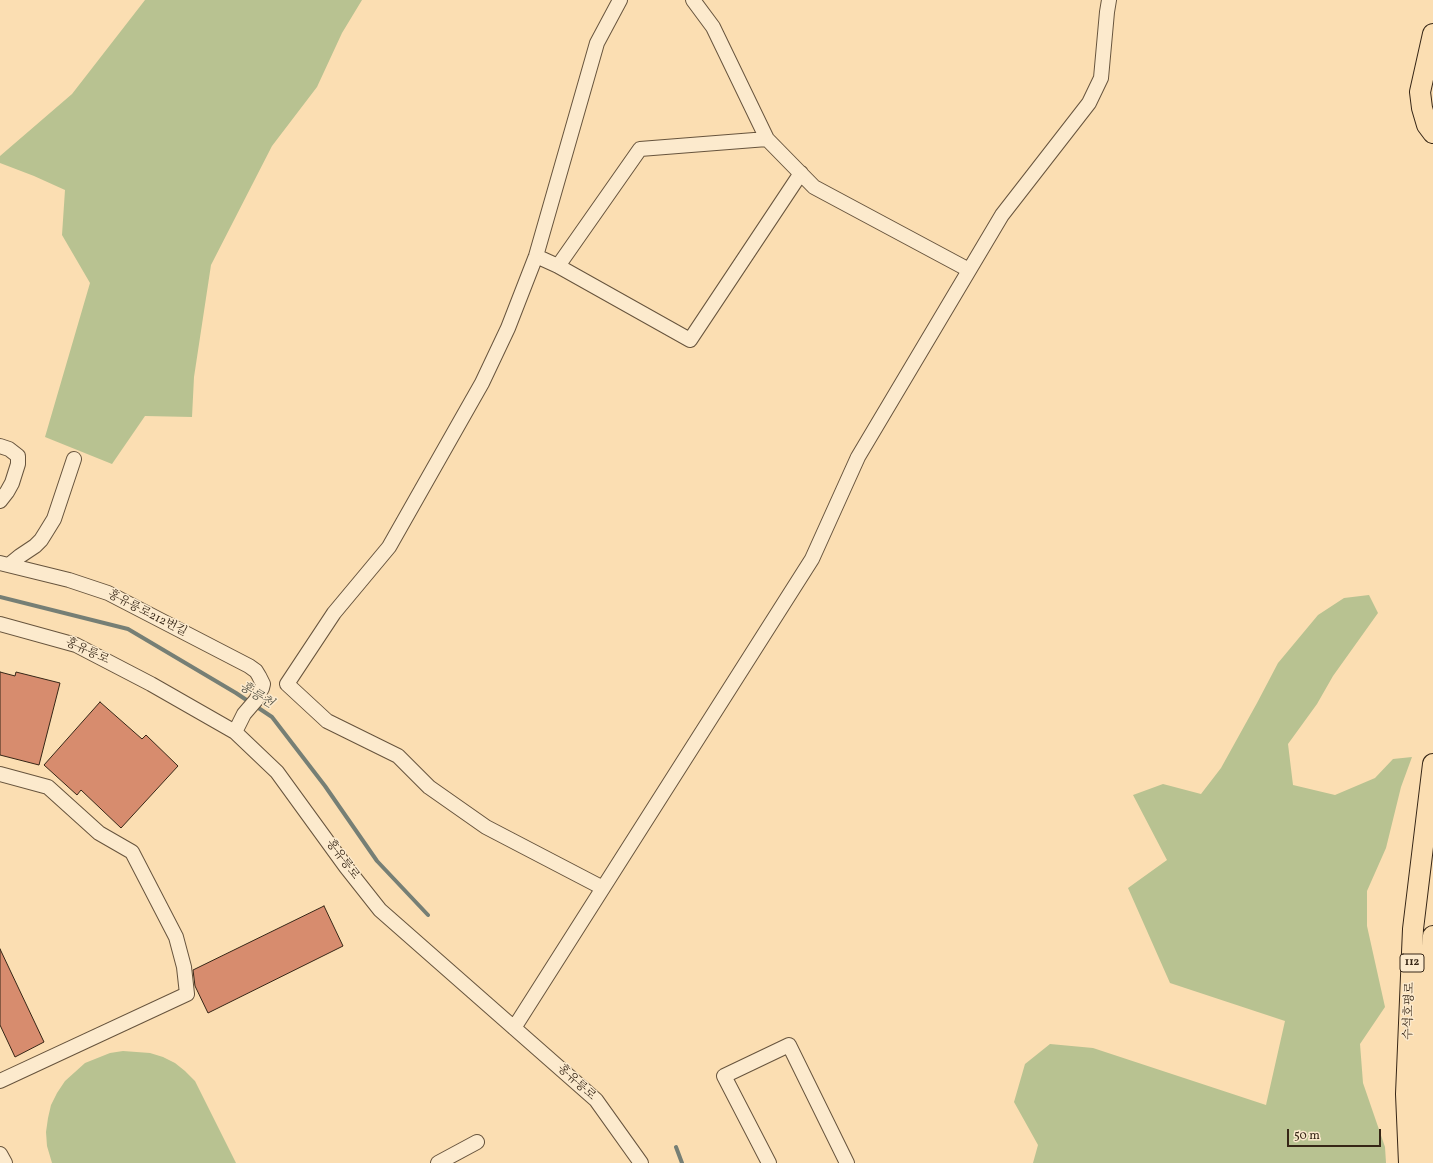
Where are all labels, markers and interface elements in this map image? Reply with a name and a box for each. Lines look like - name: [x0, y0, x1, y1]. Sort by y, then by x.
- street label: 홍유릉로212번길: [105, 588, 189, 640]
- street label: 홍유릉로: [63, 636, 111, 668]
- water label: 홍릉천: [236, 679, 276, 713]
- street label: 홍유릉로: [322, 837, 362, 883]
- road number: 112: [1400, 954, 1424, 972]
- street label: 수석호평로: [1402, 982, 1418, 1040]
- street label: 홍유릉로: [554, 1062, 598, 1104]
- scale bar: [1289, 1121, 1383, 1147]
- text: 50 m: [1294, 1128, 1320, 1144]

